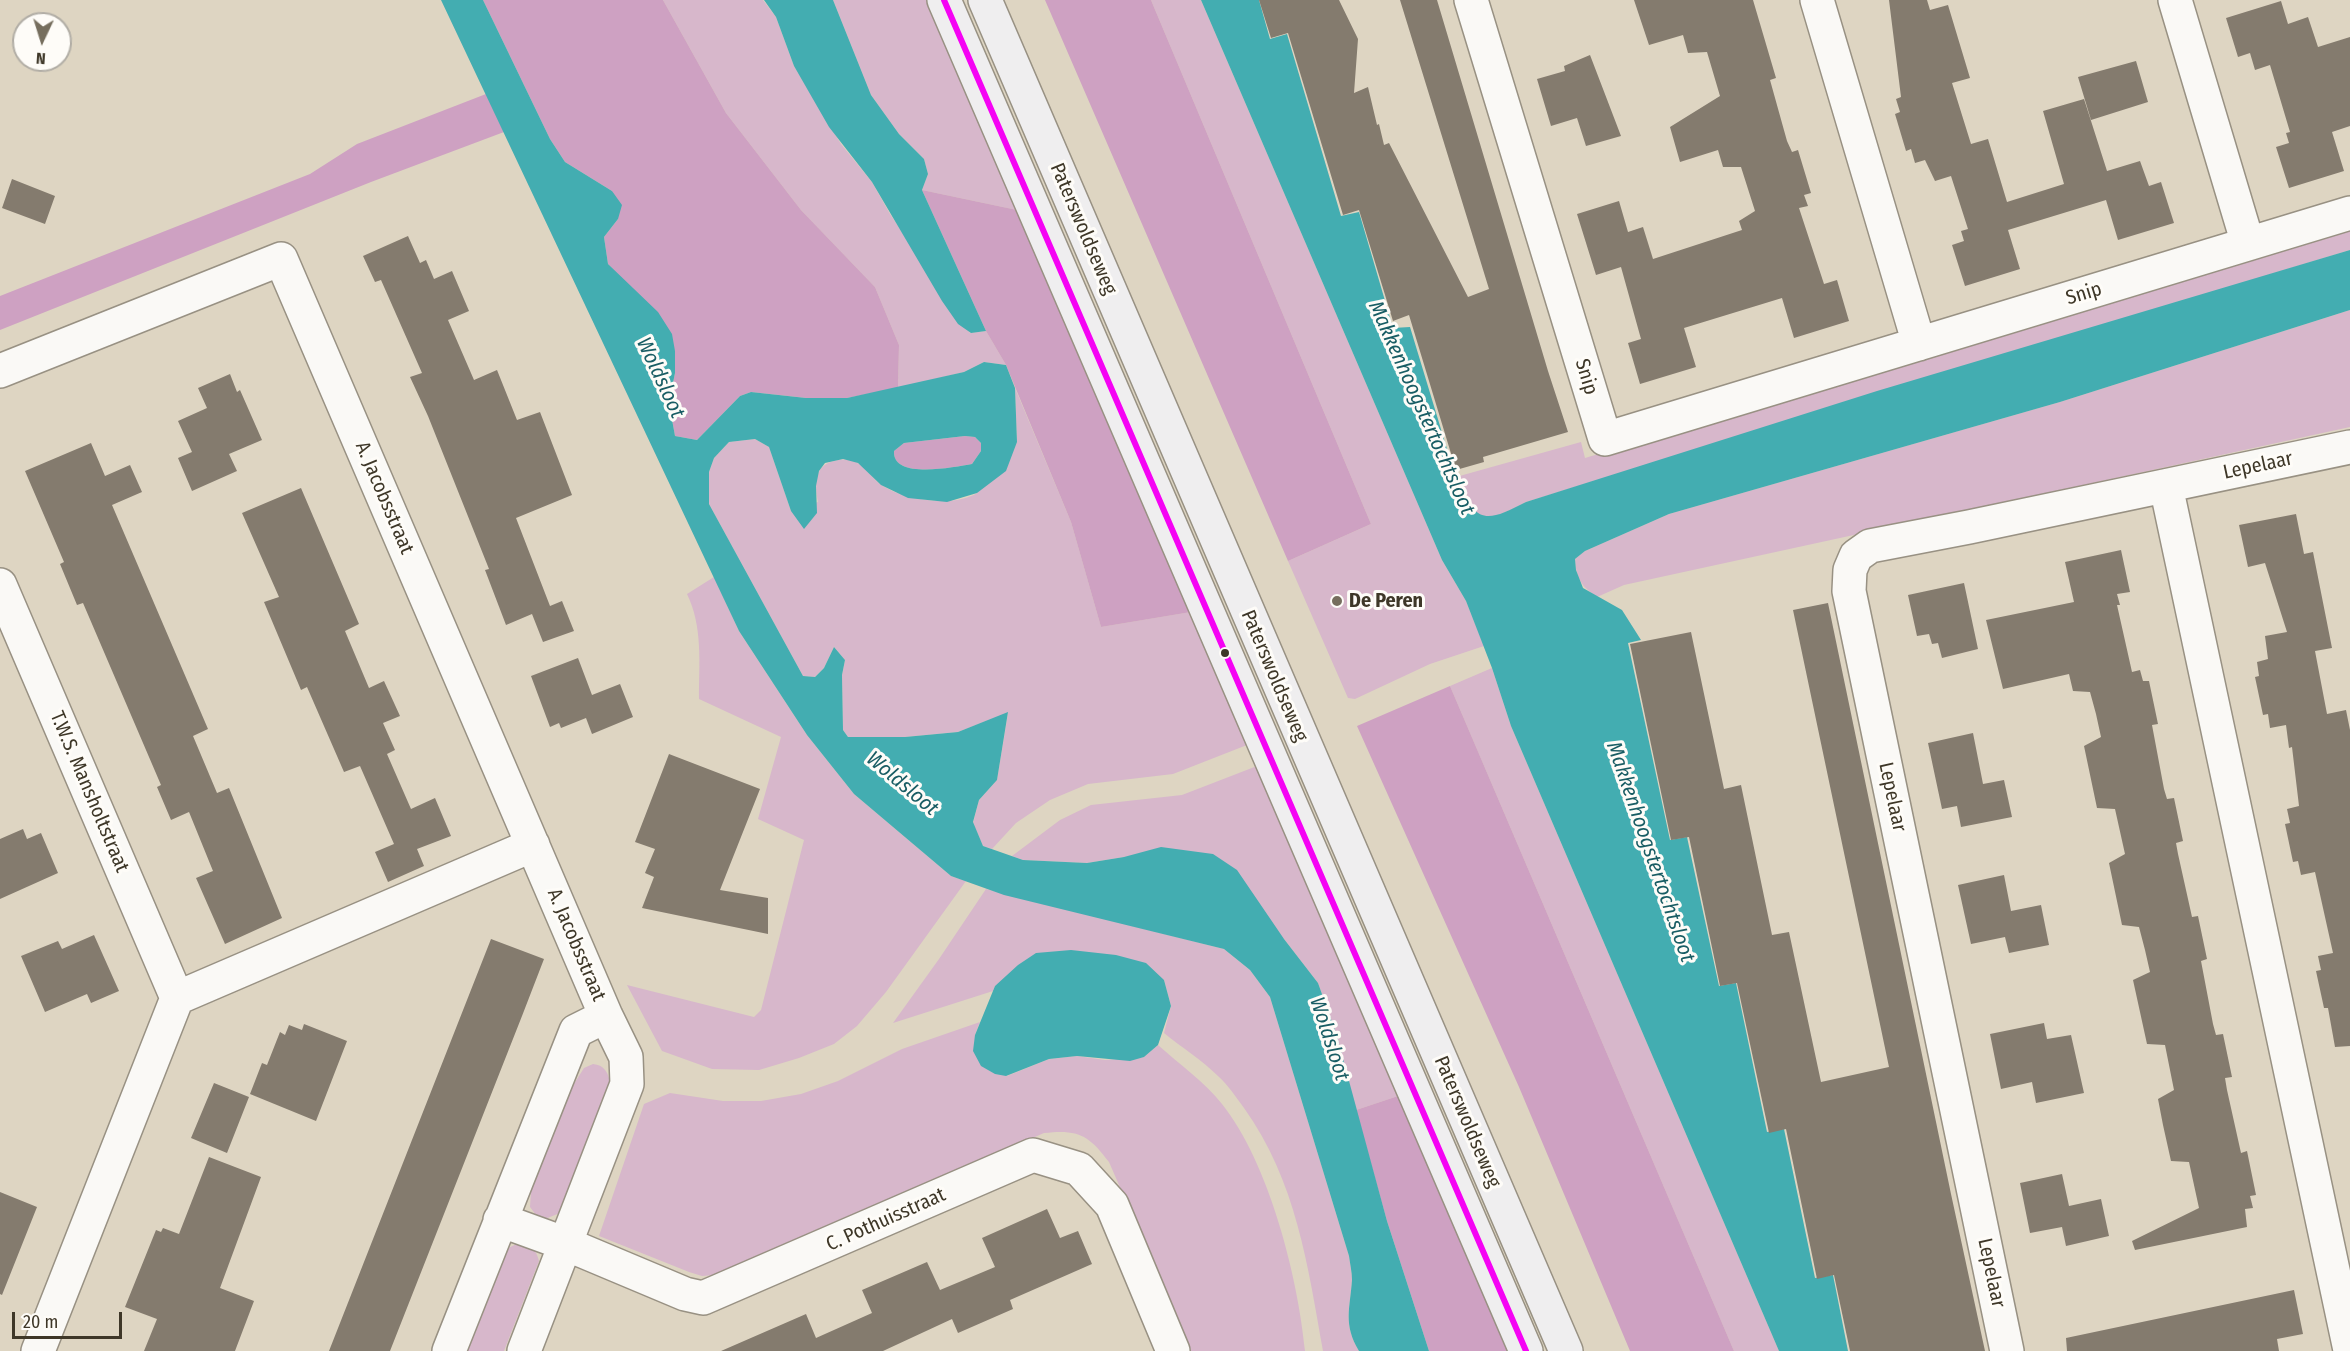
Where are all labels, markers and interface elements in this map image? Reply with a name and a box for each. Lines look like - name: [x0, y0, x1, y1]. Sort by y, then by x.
- north arrow: [12, 12, 72, 72]
- text: N: [35, 49, 46, 68]
- street label: Paterswoldseweg: [1044, 160, 1122, 298]
- street label: Snip: [2063, 277, 2105, 311]
- water label: Makkenhoogstertochtsloot: [1362, 297, 1480, 519]
- water label: Woldsloot: [630, 334, 690, 422]
- street label: Snip: [1569, 356, 1603, 398]
- street label: A. Jacobsstraat: [350, 438, 418, 558]
- street label: Lepelaar: [2221, 447, 2295, 485]
- place label: De Peren: [1349, 589, 1423, 613]
- marker: De Peren: [1330, 594, 1344, 608]
- street label: Paterswoldseweg: [1235, 607, 1313, 745]
- unlabelled marker: [1219, 647, 1231, 659]
- street label: T.W.S. Mansholtstraat: [44, 708, 134, 876]
- water label: Makkenhoogstertochtsloot: [1600, 739, 1700, 965]
- water label: Woldsloot: [861, 747, 943, 821]
- street label: Lepelaar: [1873, 760, 1911, 834]
- street label: A. Jacobsstraat: [542, 885, 610, 1005]
- water label: Woldsloot: [1304, 994, 1354, 1084]
- street label: Paterswoldseweg: [1428, 1053, 1506, 1191]
- street label: C. Pothuisstraat: [823, 1183, 949, 1257]
- street label: Lepelaar: [1972, 1236, 2010, 1310]
- scale bar: [15, 1300, 124, 1338]
- text: 20 m: [23, 1311, 58, 1333]

